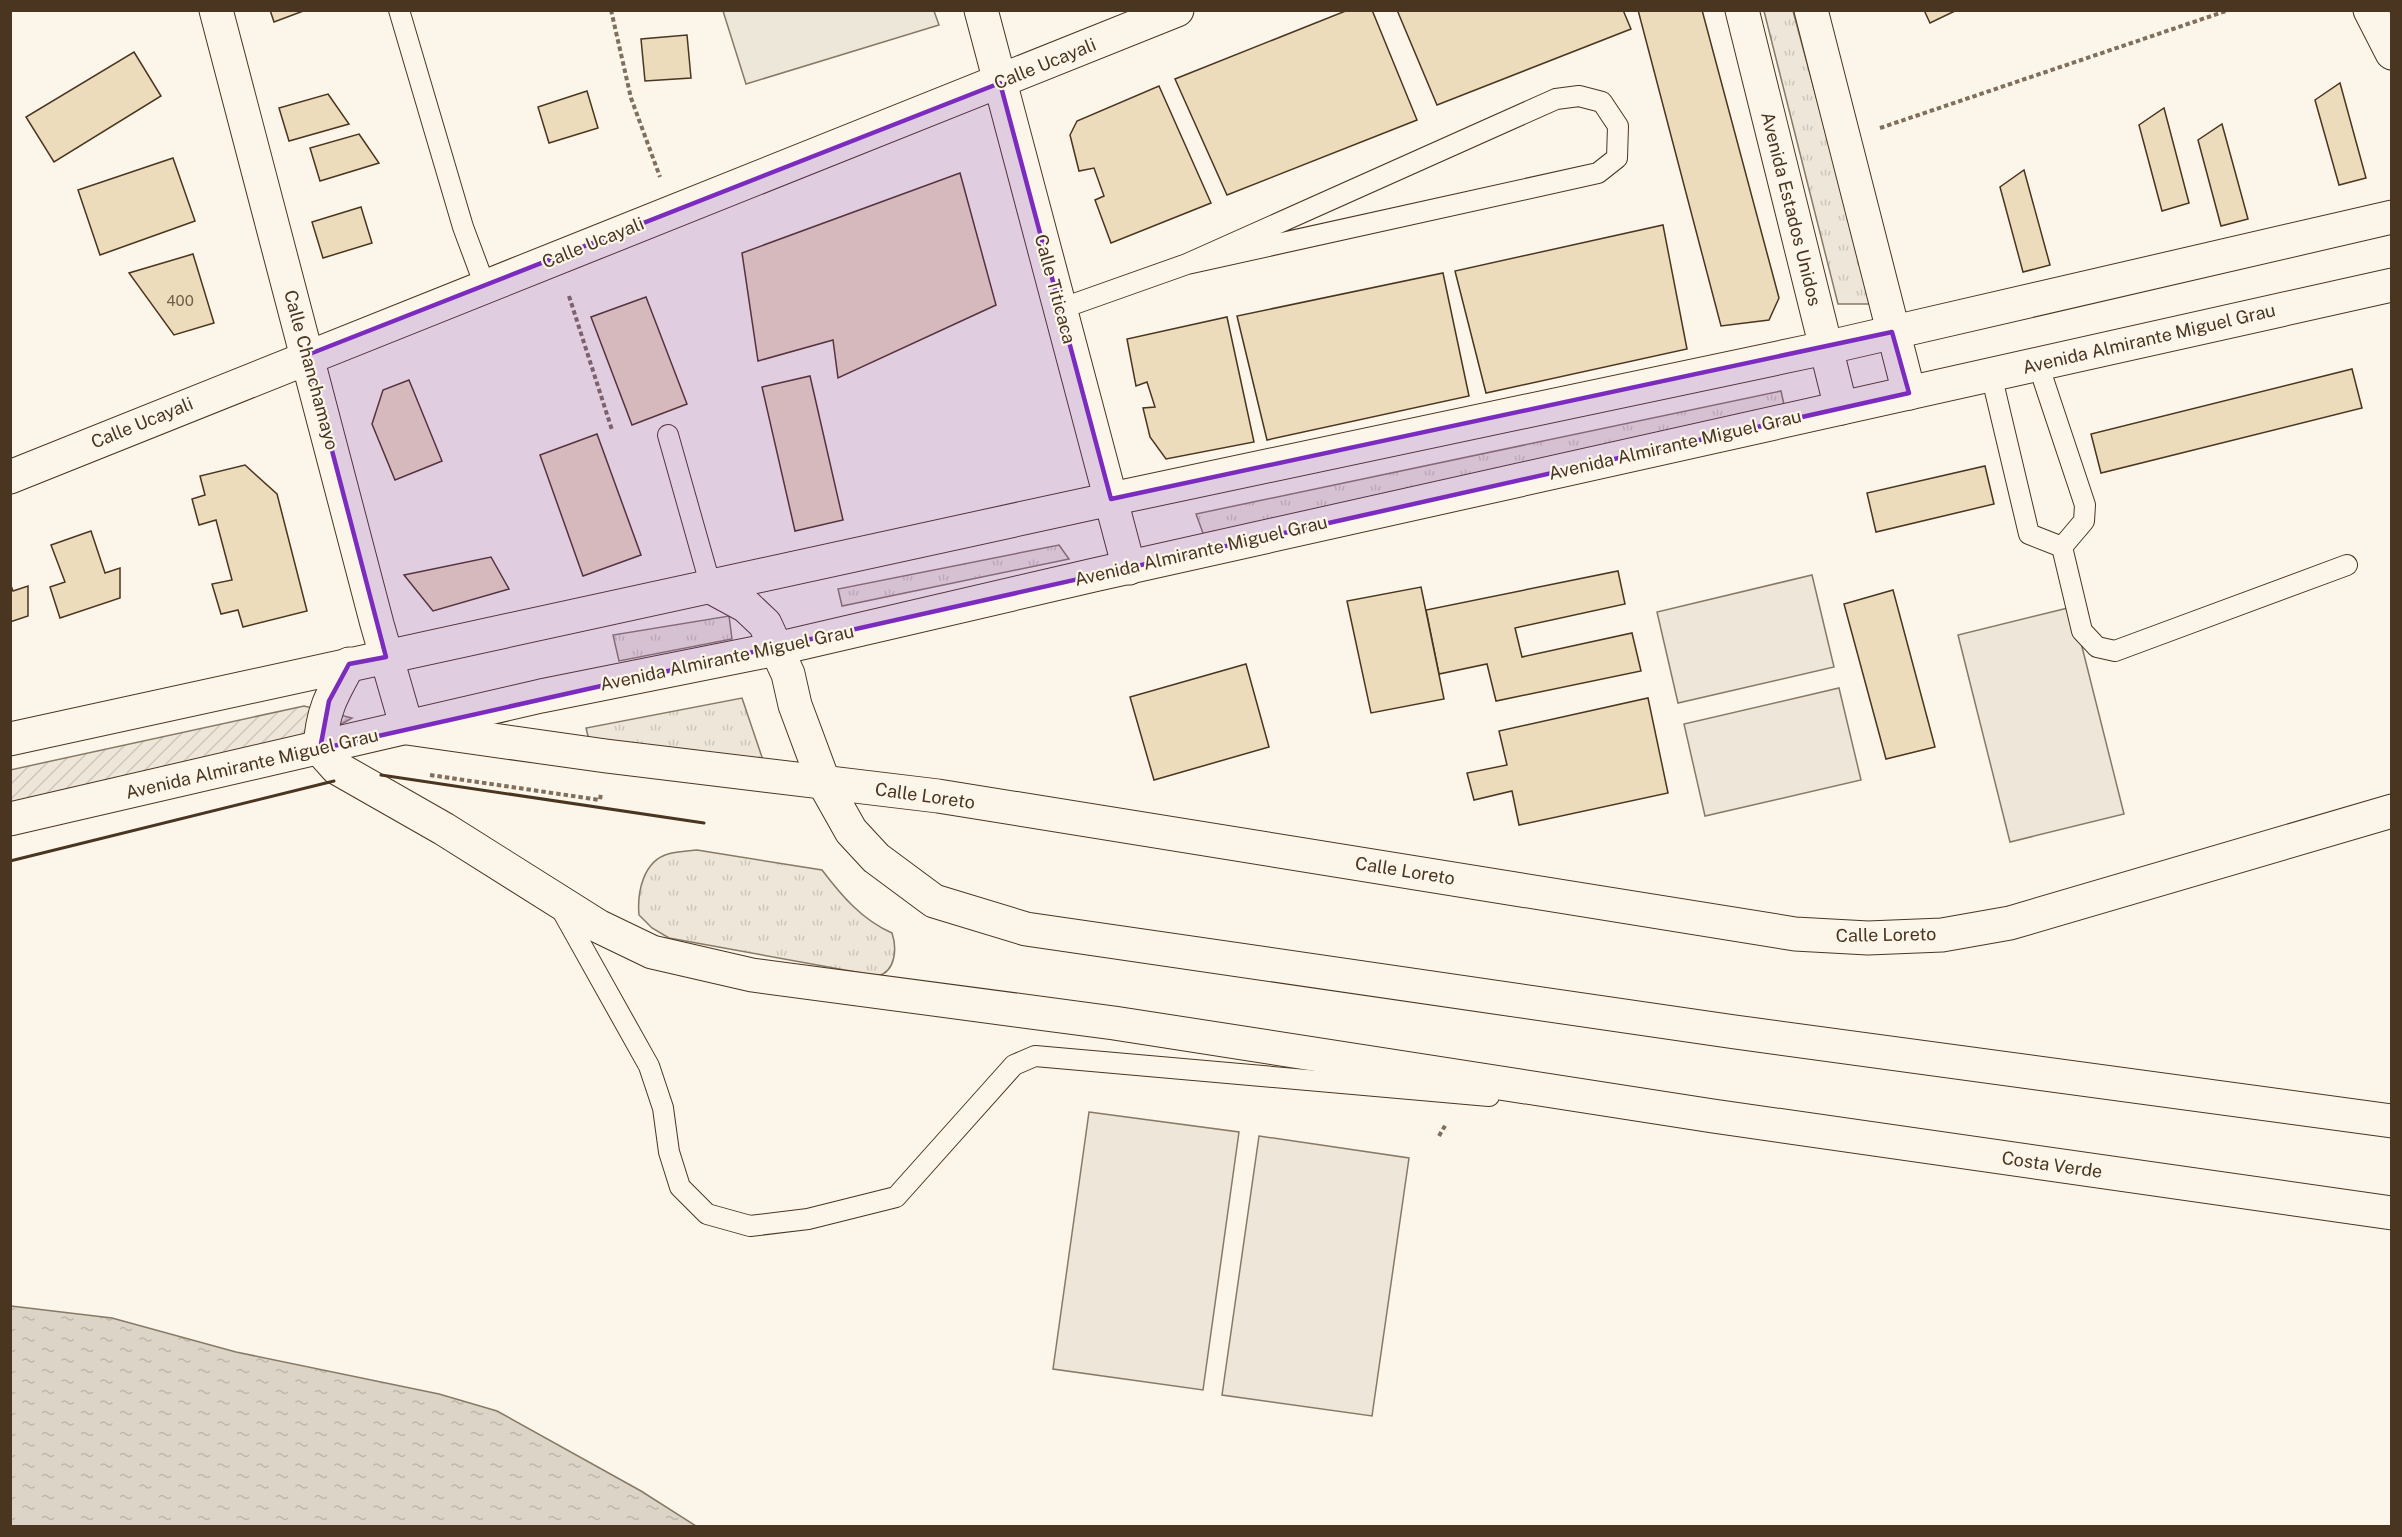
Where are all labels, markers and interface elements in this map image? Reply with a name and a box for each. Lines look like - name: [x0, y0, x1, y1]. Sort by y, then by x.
- street label: Calle Ucayali: [991, 34, 1099, 93]
- street label: Avenida Estados Unidos: [1757, 110, 1826, 308]
- street label: Calle Ucayali: [539, 213, 647, 272]
- street label: Calle Titicaca: [1031, 232, 1080, 346]
- street label: Calle Chanchamayo: [280, 288, 343, 452]
- house number: 400: [166, 292, 194, 309]
- street label: Avenida Almirante Miguel Grau: [2020, 299, 2277, 378]
- street label: Calle Ucayali: [88, 393, 196, 452]
- street label: Avenida Almirante Miguel Grau: [1546, 405, 1803, 484]
- street label: Avenida Almirante Miguel Grau: [1072, 511, 1329, 590]
- street label: Avenida Almirante Miguel Grau: [598, 620, 856, 695]
- street label: Avenida Almirante Miguel Grau: [123, 724, 380, 803]
- street label: Calle Loreto: [874, 778, 976, 813]
- street label: Calle Loreto: [1354, 852, 1456, 889]
- street label: Calle Loreto: [1835, 923, 1937, 946]
- street label: Costa Verde: [2000, 1147, 2104, 1182]

